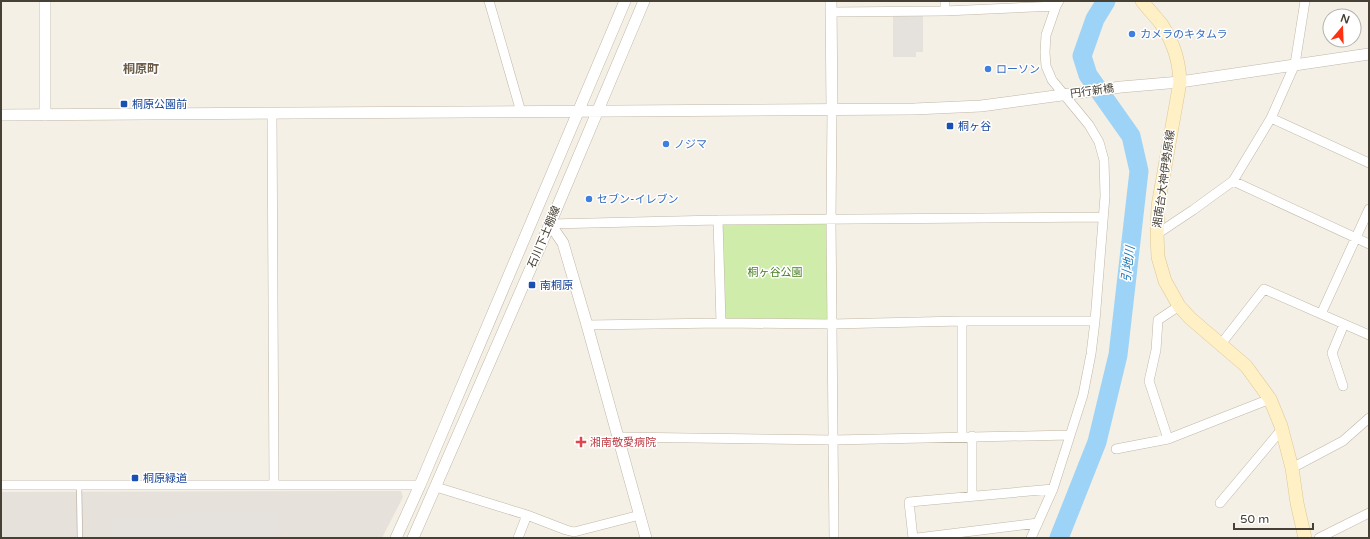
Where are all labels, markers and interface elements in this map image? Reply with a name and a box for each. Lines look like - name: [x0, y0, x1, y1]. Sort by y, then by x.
- north arrow: [1322, 8, 1362, 48]
- text: N: [1339, 11, 1351, 27]
- place label: カメラのキタムラ: [1140, 28, 1227, 41]
- marker: カメラのキタムラ: [1127, 29, 1137, 39]
- district label: 桐原町: [123, 62, 159, 76]
- place label: ローソン: [996, 63, 1040, 76]
- marker: ローソン: [983, 64, 993, 74]
- street label: 円行新橋: [1069, 82, 1115, 100]
- place label: 桐原公園前: [132, 98, 187, 111]
- marker: 桐原公園前: [119, 99, 129, 109]
- place label: 桐ヶ谷: [958, 120, 991, 133]
- marker: 桐ヶ谷: [945, 121, 955, 131]
- street label: 湘南台大神伊勢原線: [1151, 129, 1177, 229]
- place label: ノジマ: [674, 138, 707, 151]
- marker: ノジマ: [661, 139, 671, 149]
- place label: セブン-イレブン: [597, 193, 679, 206]
- marker: セブン-イレブン: [584, 194, 594, 204]
- street label: 石川下土棚線: [525, 204, 563, 270]
- water label: 引地川: [1119, 243, 1137, 283]
- park label: 桐ヶ谷公園: [748, 266, 803, 279]
- place label: 南桐原: [540, 279, 573, 292]
- marker: 南桐原: [527, 280, 537, 290]
- marker: 湘南敬愛病院: [575, 436, 587, 448]
- place label: 湘南敬愛病院: [590, 436, 656, 449]
- place label: 桐原緑道: [143, 472, 187, 485]
- marker: 桐原緑道: [130, 473, 140, 483]
- scale bar: [1234, 505, 1313, 531]
- text: 50 m: [1240, 512, 1269, 526]

